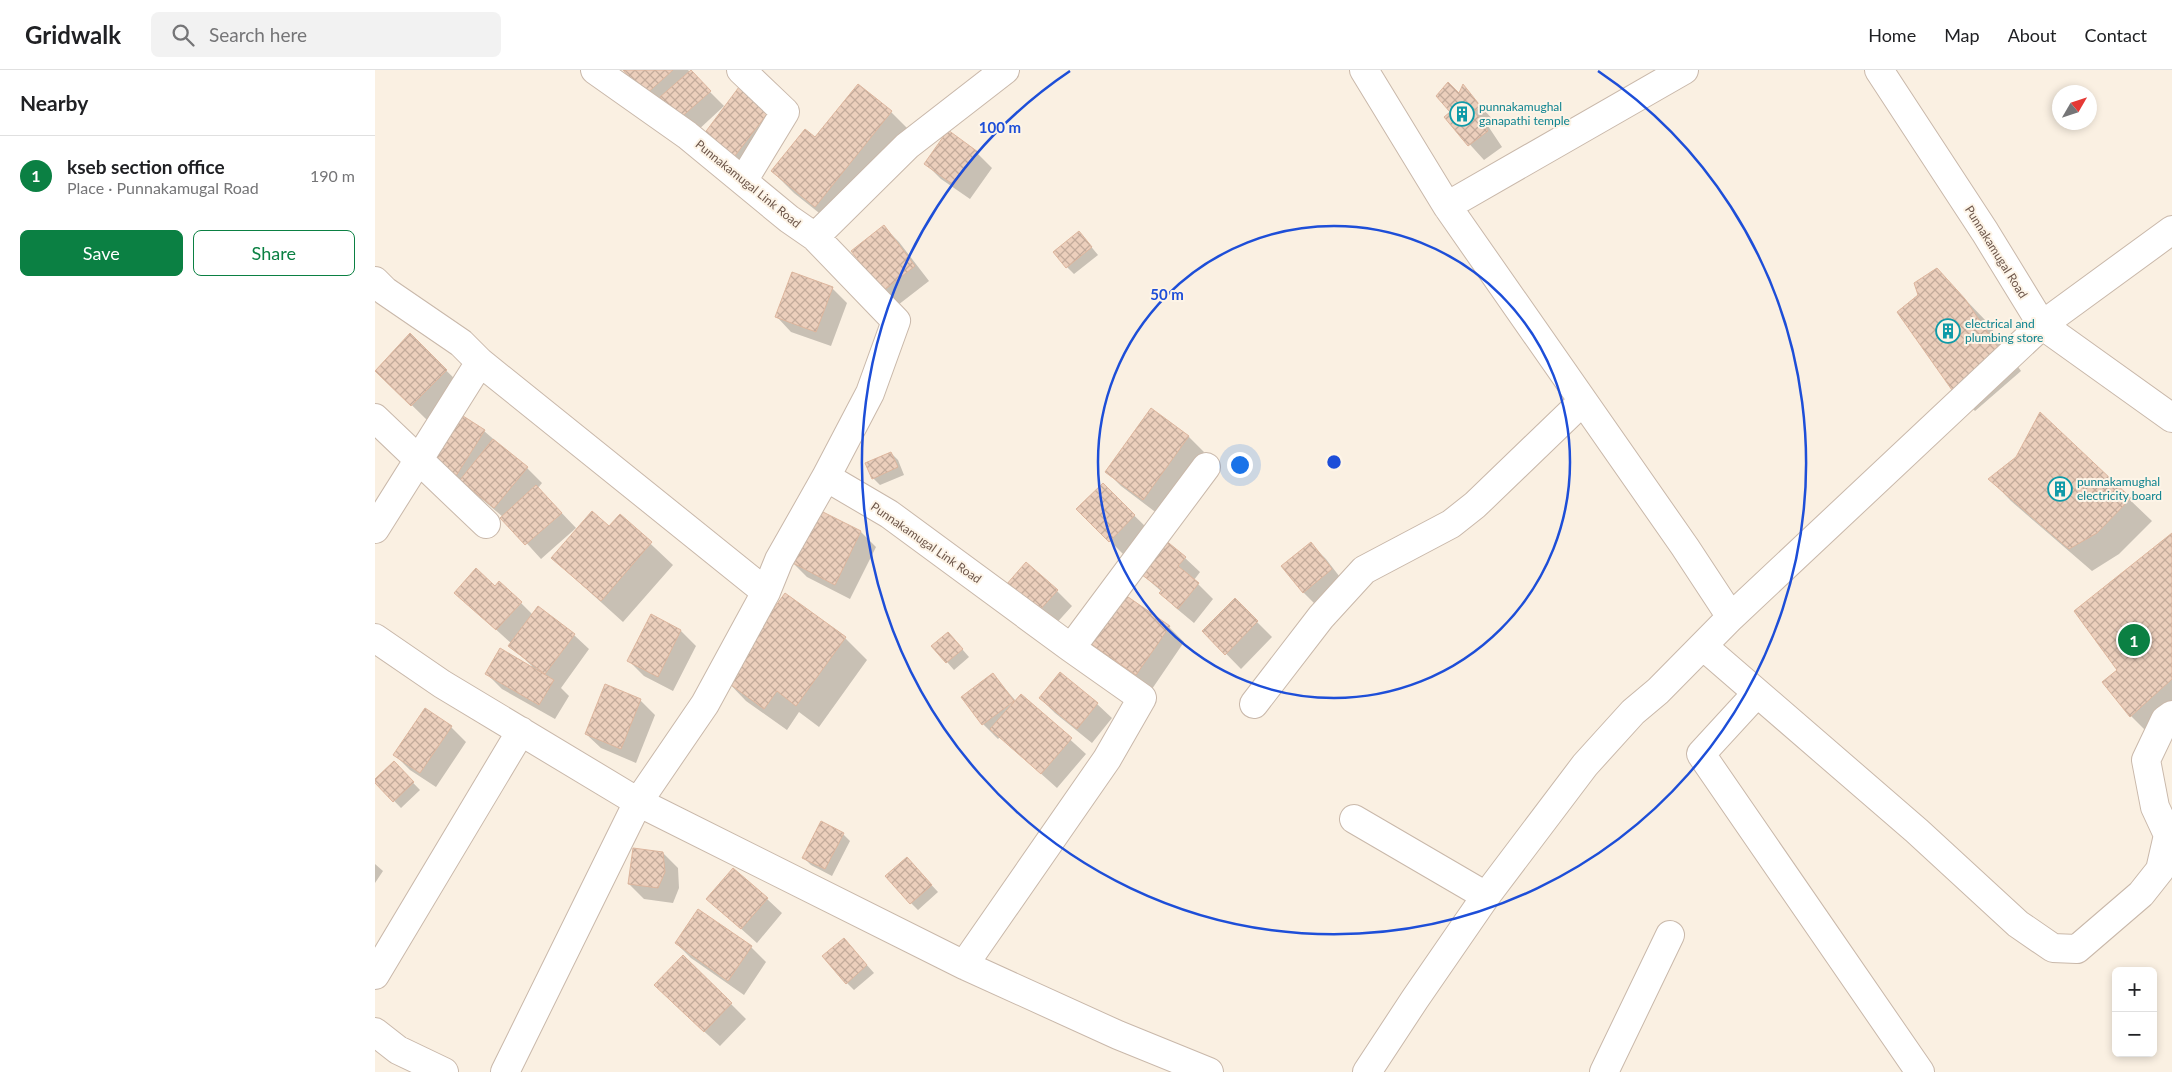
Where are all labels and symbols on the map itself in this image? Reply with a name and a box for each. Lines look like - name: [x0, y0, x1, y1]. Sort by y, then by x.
- north arrow: [2052, 85, 2097, 130]
- place label: punnakamughal ganapathi temple: [1479, 99, 1570, 128]
- building icon: punnakamughal ganapathi temple: [1449, 101, 1475, 127]
- text: 100 m: [979, 118, 1021, 136]
- street label: Punnakamugal Link Road: [693, 136, 804, 231]
- street label: Punnakamugal Road: [1962, 203, 2031, 301]
- text: 50 m: [1150, 285, 1184, 303]
- place label: electrical and plumbing store: [1965, 316, 2043, 345]
- building icon: electrical and plumbing store: [1935, 318, 1961, 344]
- your location: [1227, 452, 1253, 478]
- centre of rings: [1325, 453, 1343, 471]
- place label: punnakamughal electricity board: [2077, 474, 2162, 503]
- building icon: punnakamughal electricity board: [2047, 476, 2073, 502]
- street label: Punnakamugal Link Road: [868, 499, 984, 586]
- pin: 1: [2118, 621, 2150, 659]

